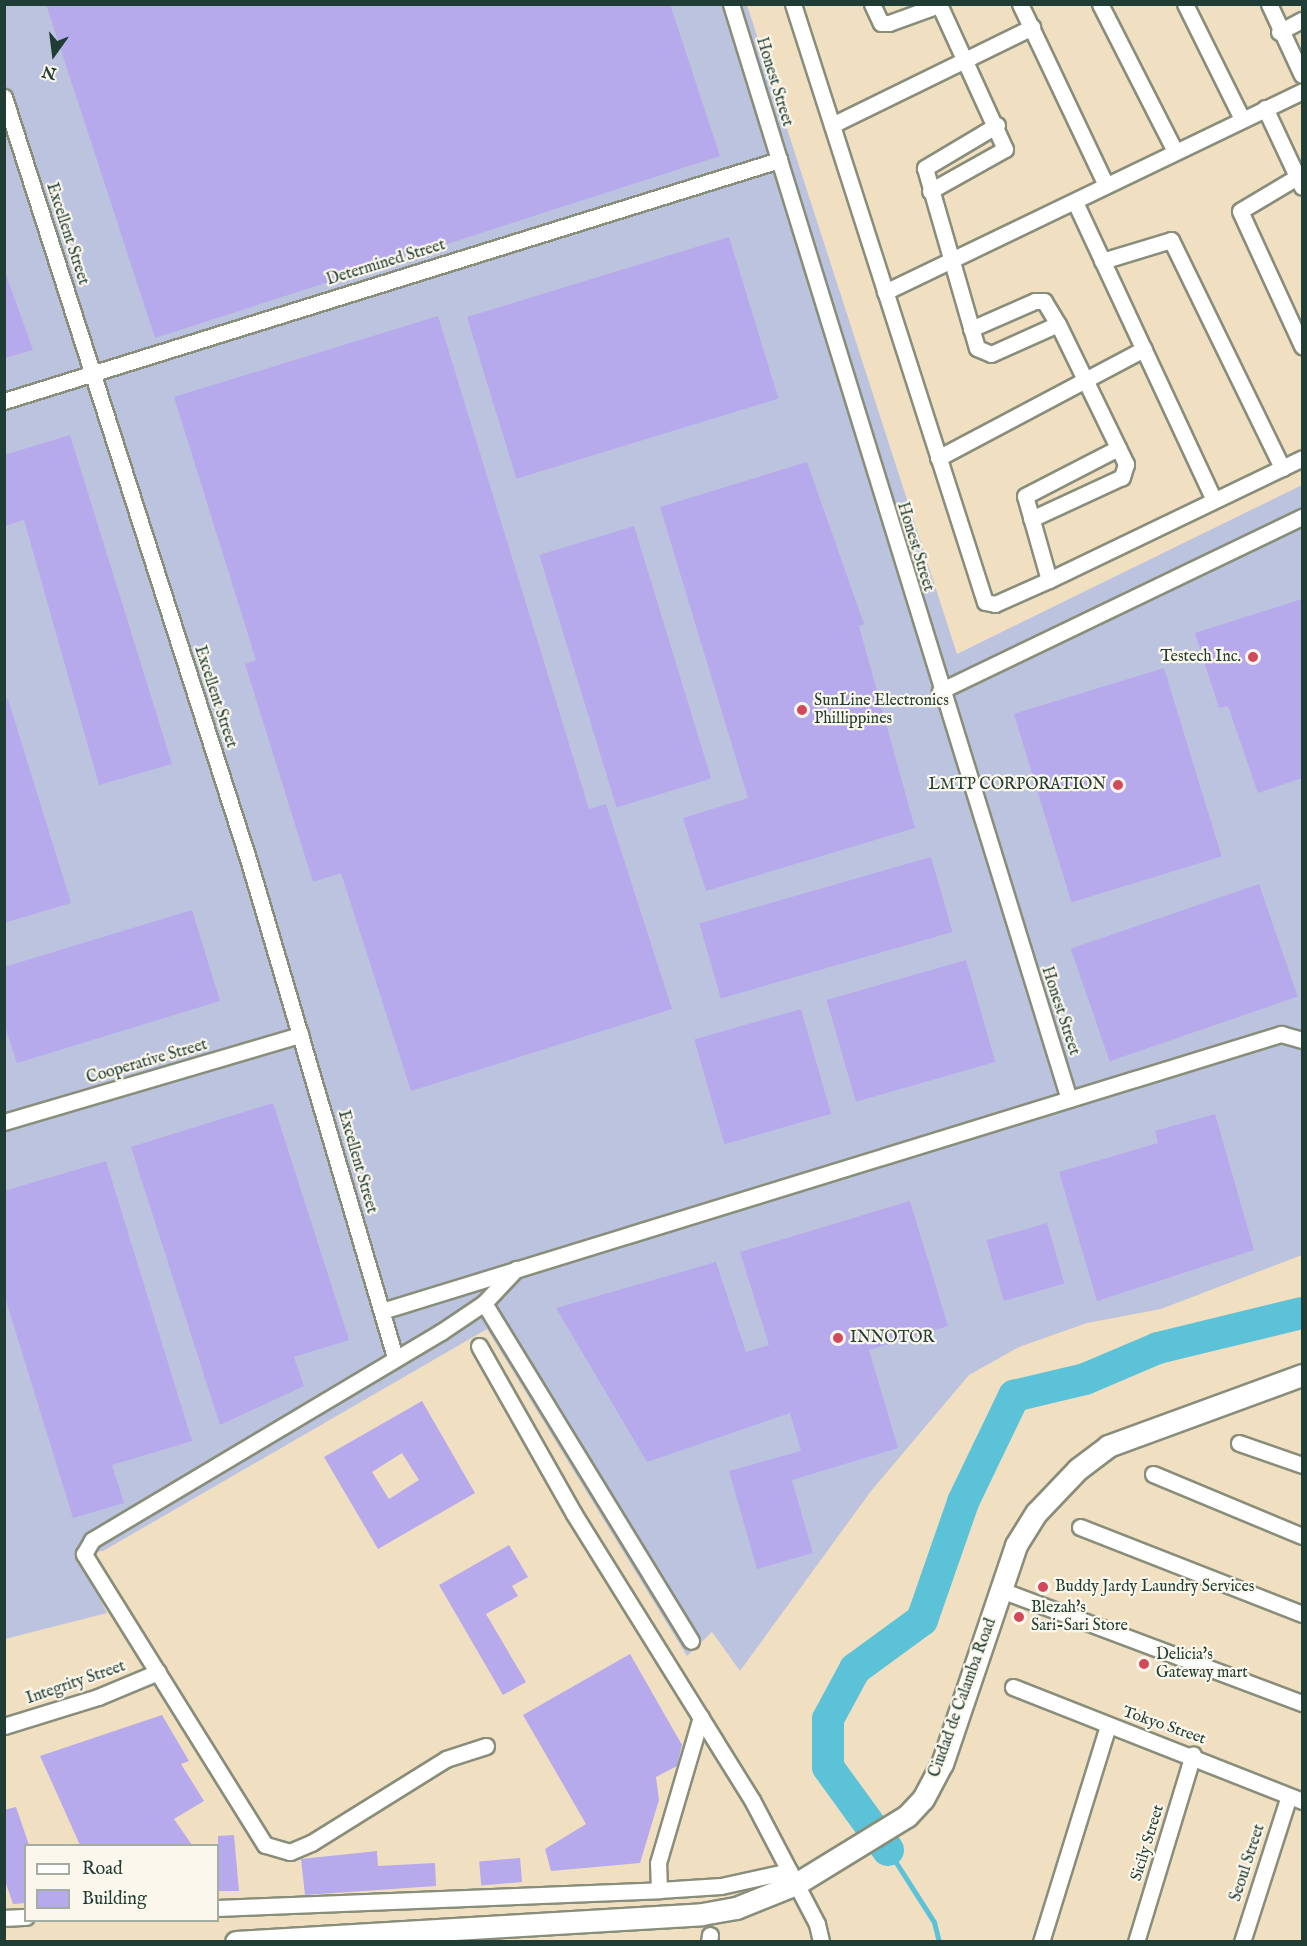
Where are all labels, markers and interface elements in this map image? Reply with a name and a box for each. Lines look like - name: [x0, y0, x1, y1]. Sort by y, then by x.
- north arrow: [24, 24, 84, 84]
- street label: Honest Street: [751, 35, 797, 129]
- text: N: [41, 60, 59, 83]
- street label: Excellent Street: [41, 181, 93, 287]
- street label: Determined Street: [324, 236, 448, 290]
- street label: Honest Street: [892, 500, 938, 594]
- street label: Excellent Street: [189, 644, 241, 750]
- place label: Testech Inc.: [1160, 647, 1241, 667]
- marker: Testech Inc.: [1246, 650, 1260, 664]
- place label: SunLine Electronics Phillippines: [814, 691, 949, 729]
- marker: SunLine Electronics Phillippines: [795, 703, 809, 717]
- place label: LMTP CORPORATION: [929, 775, 1106, 795]
- marker: LMTP CORPORATION: [1111, 778, 1125, 792]
- street label: Honest Street: [1037, 964, 1083, 1058]
- street label: Cooperative Street: [84, 1036, 210, 1088]
- street label: Excellent Street: [333, 1108, 381, 1216]
- place label: INNOTOR: [850, 1328, 934, 1348]
- marker: INNOTOR: [831, 1331, 845, 1345]
- place label: Buddy Jardy Laundry Services: [1055, 1577, 1254, 1597]
- marker: Buddy Jardy Laundry Services: [1036, 1580, 1050, 1594]
- place label: Blezah's Sari-Sari Store: [1031, 1598, 1128, 1636]
- marker: Blezah's Sari-Sari Store: [1012, 1610, 1026, 1624]
- street label: Ciudad de Calamba Road: [925, 1616, 1001, 1780]
- place label: Delicia's Gateway mart: [1156, 1645, 1248, 1683]
- street label: Integrity Street: [24, 1657, 128, 1709]
- marker: Delicia's Gateway mart: [1137, 1657, 1151, 1671]
- street label: Tokyo Street: [1120, 1703, 1208, 1749]
- street label: Sicily Street: [1127, 1802, 1169, 1884]
- street label: Seoul Street: [1227, 1822, 1269, 1904]
- legend: [24, 1844, 219, 1922]
- text: Road: [82, 1858, 123, 1881]
- text: Building: [82, 1888, 147, 1911]

